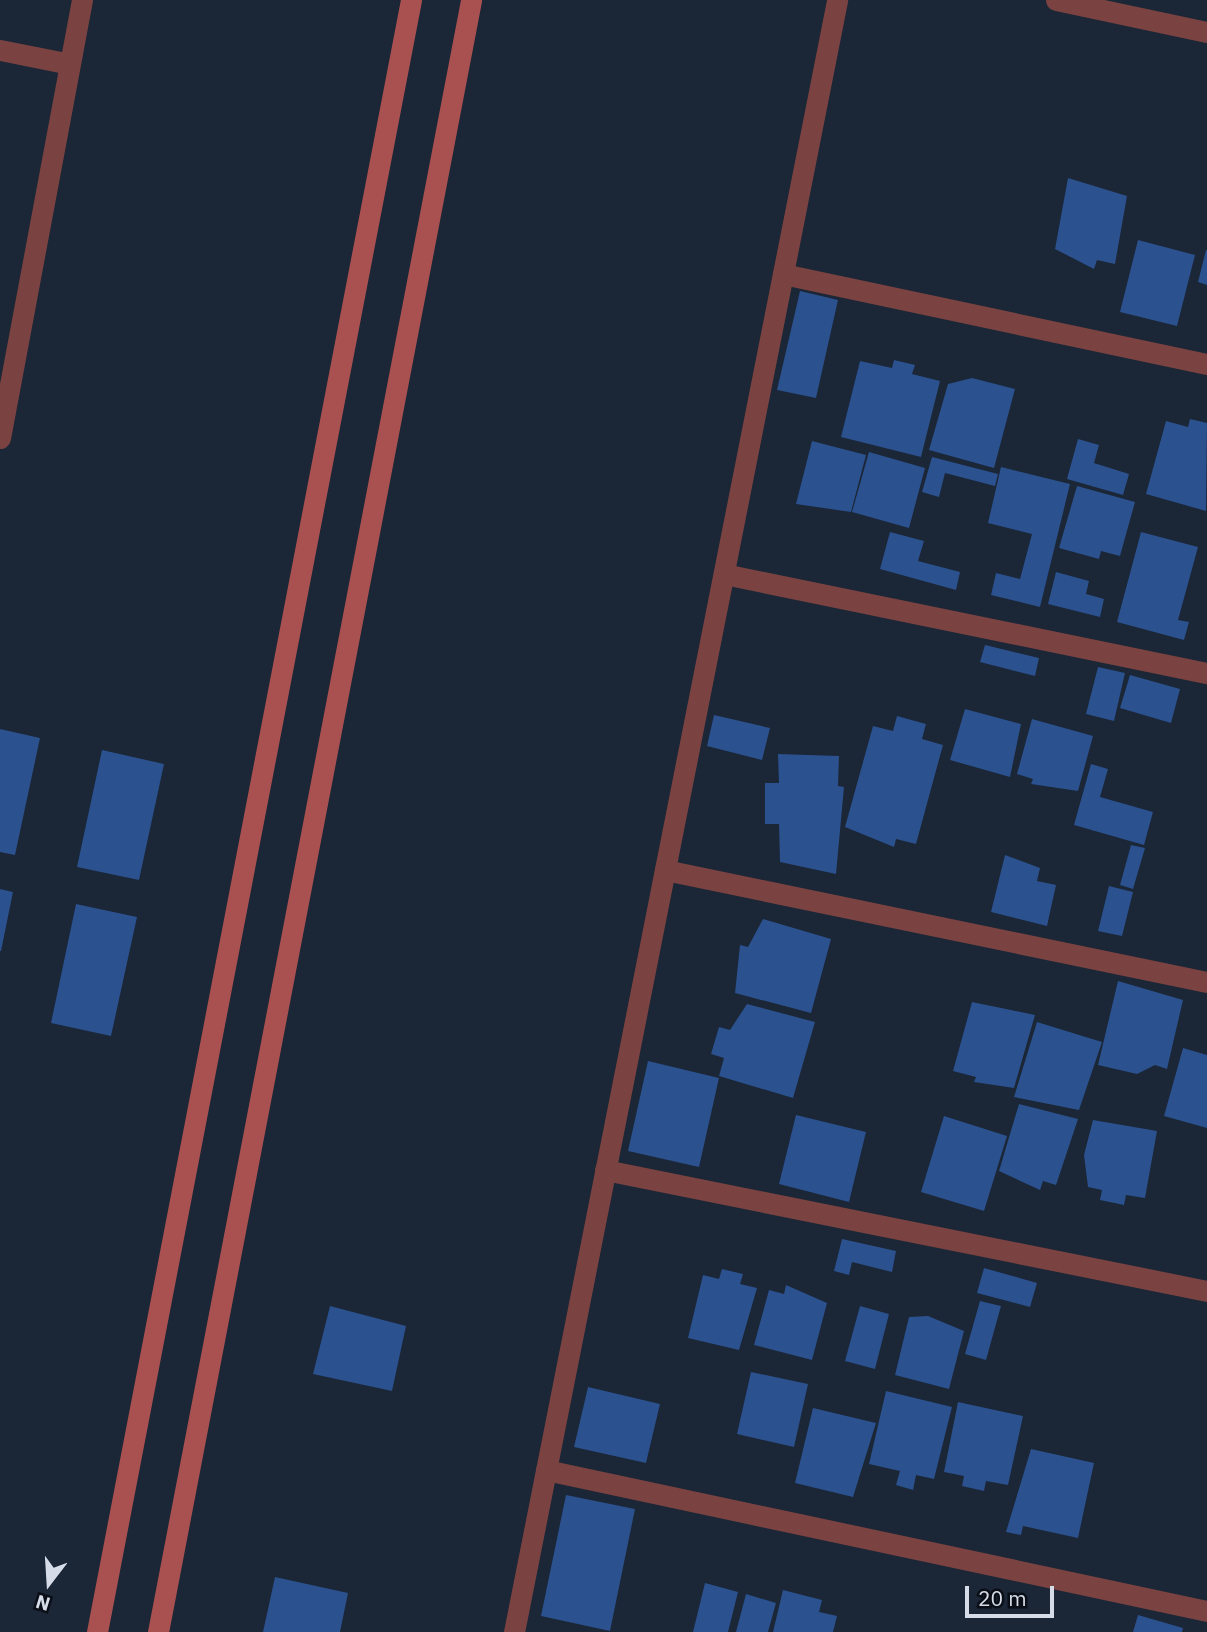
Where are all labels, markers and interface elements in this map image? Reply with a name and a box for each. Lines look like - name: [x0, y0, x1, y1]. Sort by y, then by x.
- north arrow: [14, 1548, 84, 1618]
- scale bar: [969, 1572, 1058, 1616]
- text: 20 m: [978, 1584, 1027, 1612]
- text: N: [33, 1590, 53, 1617]

